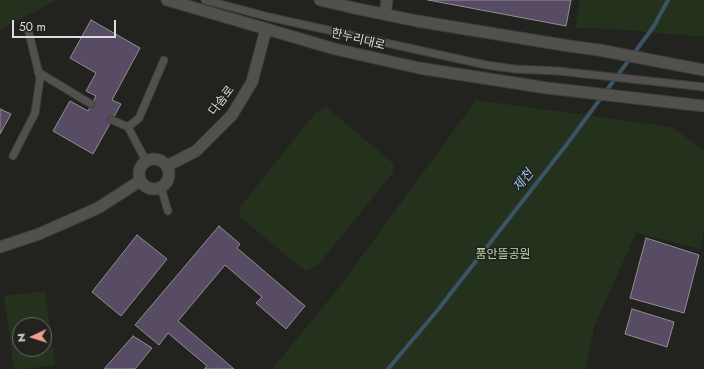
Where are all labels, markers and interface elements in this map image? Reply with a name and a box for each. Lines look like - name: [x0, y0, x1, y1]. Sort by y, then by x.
- scale bar: [14, 12, 118, 38]
- text: 50 m: [19, 18, 46, 36]
- street label: 한누리대로: [329, 26, 387, 54]
- street label: 다솜로: [206, 83, 238, 119]
- water label: 제천: [510, 167, 538, 195]
- park label: 품안뜰공원: [475, 248, 531, 262]
- north arrow: [12, 317, 52, 357]
- text: N: [13, 333, 29, 343]

